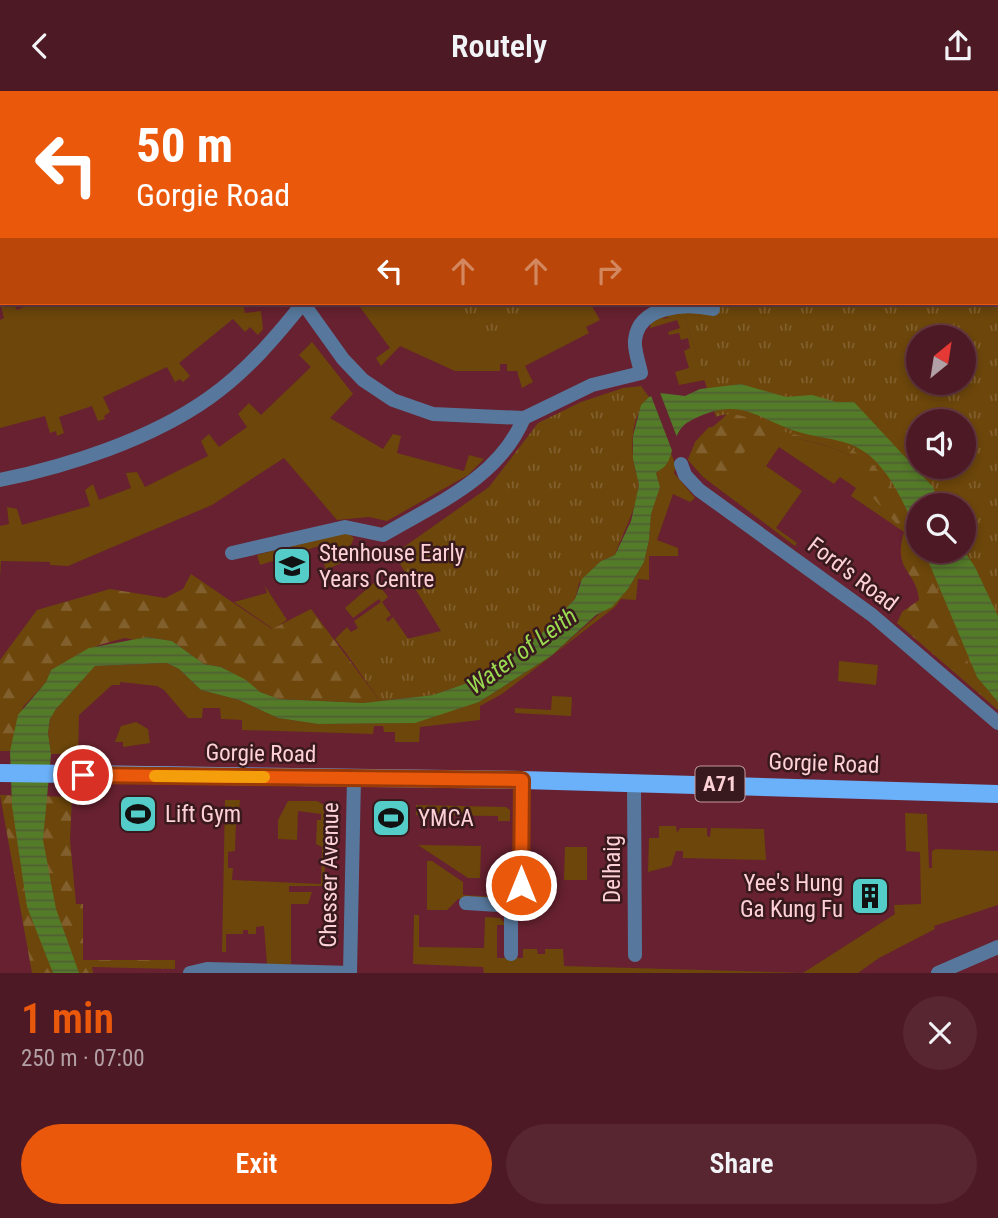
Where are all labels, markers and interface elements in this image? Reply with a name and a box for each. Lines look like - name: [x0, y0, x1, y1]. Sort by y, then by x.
- icon: back: [21, 27, 59, 65]
- text: Routely: [451, 27, 547, 65]
- icon: share: [939, 27, 977, 65]
- text: 50 m: [136, 117, 233, 174]
- icon: left: [21, 119, 112, 210]
- text: Gorgie Road: [136, 176, 290, 214]
- icon: left: [371, 252, 409, 290]
- icon: ahead: [444, 252, 482, 290]
- icon: ahead: [517, 252, 555, 290]
- icon: right: [590, 252, 628, 290]
- north arrow: [906, 325, 976, 395]
- map controls: [906, 325, 976, 563]
- button: sound: [906, 409, 976, 479]
- button: search: [906, 493, 976, 563]
- street label: Ford's Road: [802, 532, 903, 617]
- place label: Stenhouse Early Years Centre: [319, 540, 465, 593]
- school or university icon: Stenhouse Early Years Centre: [271, 545, 313, 587]
- water label: Water of Leith: [462, 602, 582, 700]
- street label: Gorgie Road: [205, 739, 317, 768]
- pin: [53, 745, 113, 805]
- street label: Gorgie Road: [768, 748, 880, 779]
- icon: arrive: [64, 756, 102, 794]
- road number: A71: [696, 767, 744, 801]
- sports icon: Lift Gym: [117, 793, 159, 835]
- sports icon: YMCA: [370, 797, 412, 839]
- place label: Lift Gym: [165, 801, 241, 828]
- street label: Chesser Avenue: [315, 802, 344, 948]
- place label: YMCA: [418, 805, 474, 832]
- street label: Delhaig: [599, 835, 626, 903]
- position arrow: [484, 848, 558, 922]
- place label: Yee's Hung Ga Kung Fu: [740, 870, 843, 923]
- building icon: Yee's Hung Ga Kung Fu: [849, 875, 891, 917]
- text: 1 min: [21, 994, 114, 1043]
- button: close: [903, 996, 977, 1070]
- text: 250 m · 07:00: [21, 1045, 145, 1072]
- button: Exit: [21, 1124, 492, 1204]
- button: Share: [506, 1124, 977, 1204]

